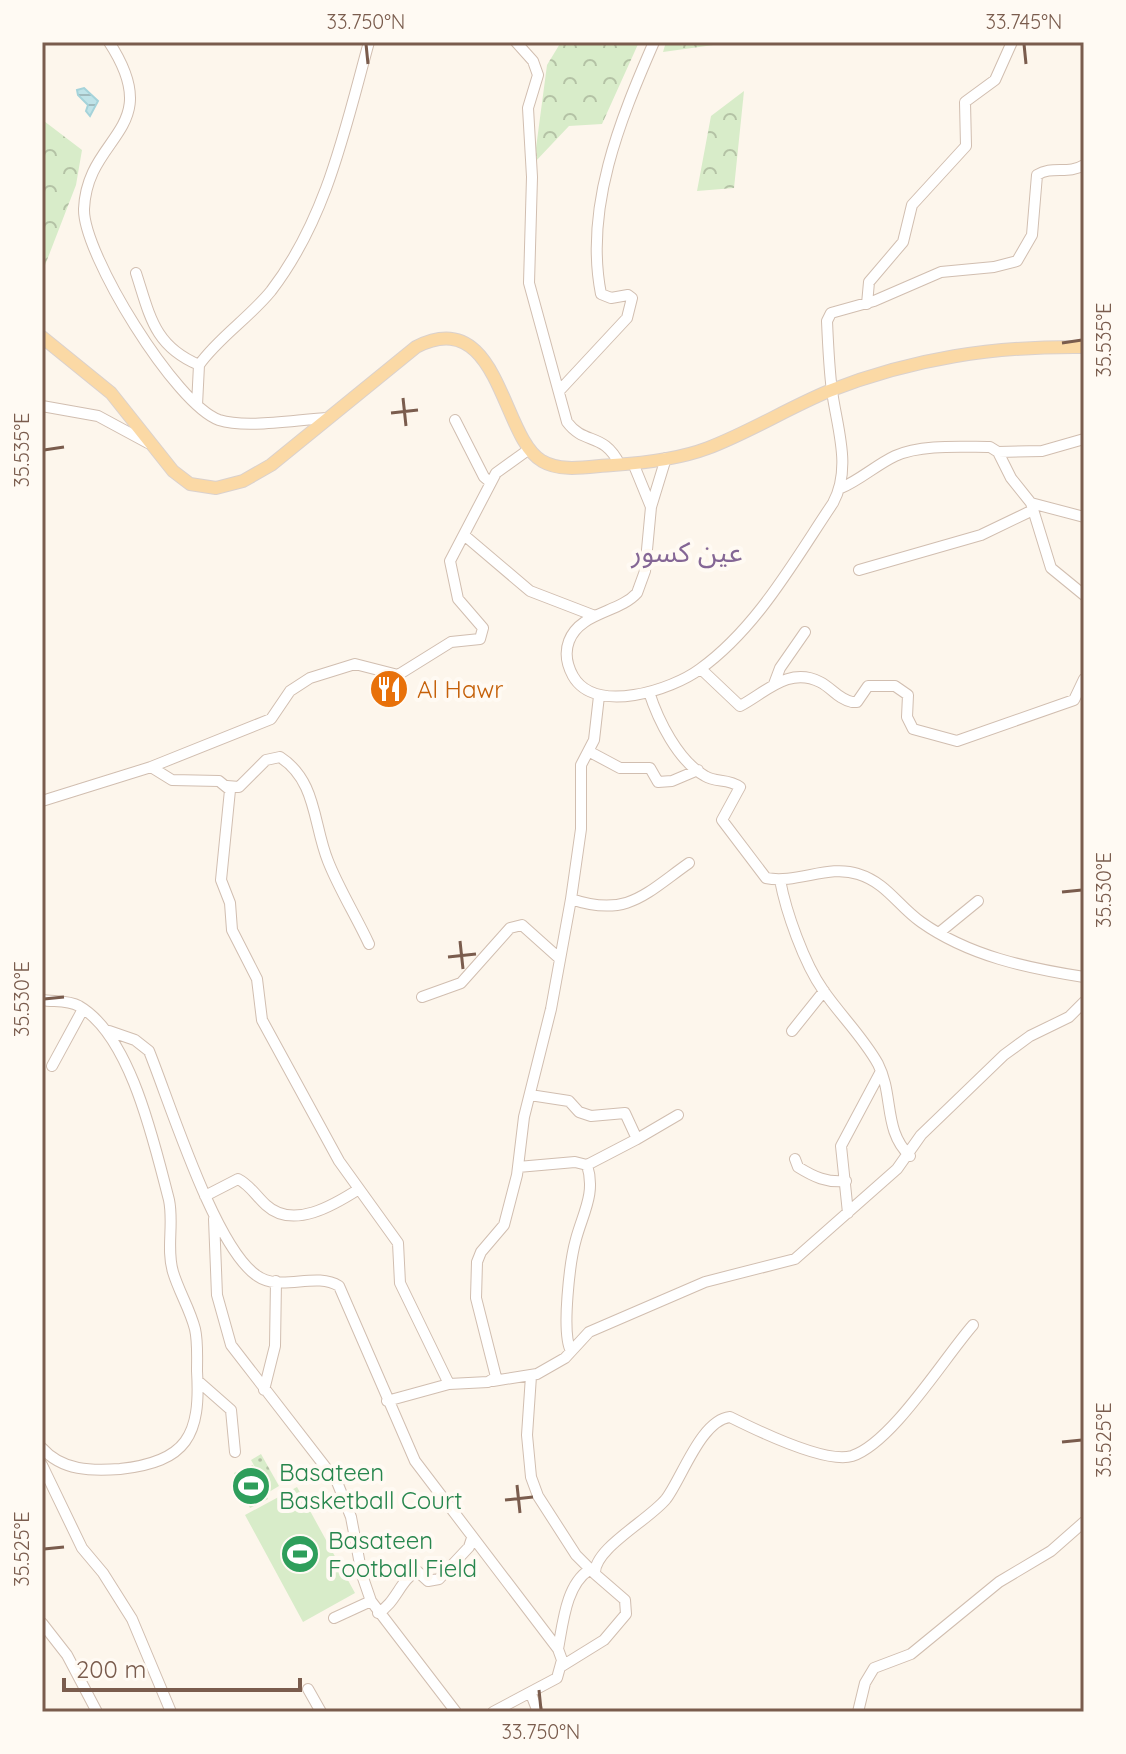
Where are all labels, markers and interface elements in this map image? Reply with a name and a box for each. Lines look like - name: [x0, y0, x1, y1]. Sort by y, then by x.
- text: 33.750°N: [327, 9, 405, 34]
- text: 33.745°N: [986, 9, 1062, 34]
- text: 35.535°E: [1091, 303, 1116, 377]
- text: 35.535°E: [9, 413, 34, 487]
- district label: عين كسور: [630, 534, 743, 569]
- restaurant icon: Al Hawr: [368, 668, 410, 710]
- place label: Al Hawr: [417, 674, 504, 704]
- text: 35.530°E: [1091, 852, 1116, 928]
- text: 35.530°E: [9, 961, 34, 1037]
- text: 35.525°E: [1091, 1402, 1116, 1478]
- place label: Basateen Basketball Court: [279, 1457, 462, 1515]
- sports icon: Basateen Basketball Court: [230, 1465, 272, 1507]
- text: 35.525°E: [9, 1511, 34, 1587]
- place label: Basateen Football Field: [328, 1525, 477, 1583]
- sports icon: Basateen Football Field: [279, 1533, 321, 1575]
- scale bar: [64, 1642, 300, 1692]
- text: 200 m: [76, 1654, 146, 1684]
- text: 33.750°N: [502, 1719, 580, 1744]

